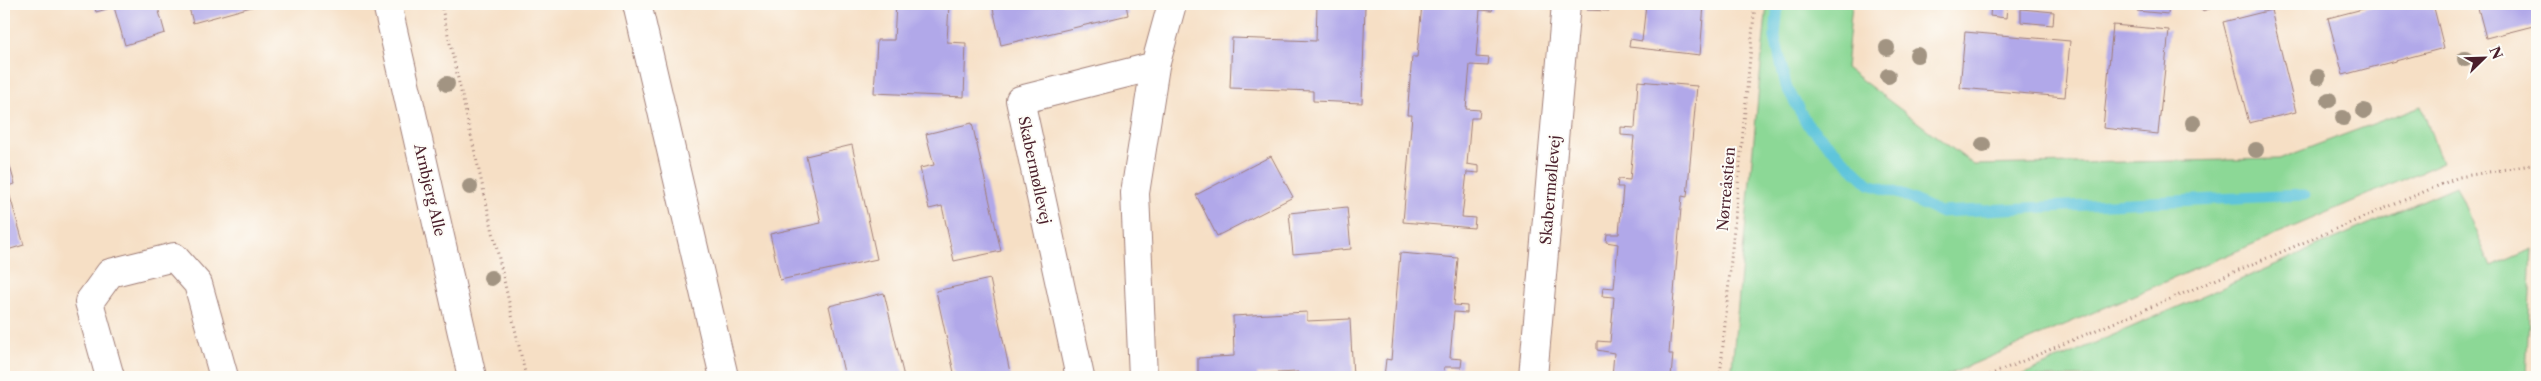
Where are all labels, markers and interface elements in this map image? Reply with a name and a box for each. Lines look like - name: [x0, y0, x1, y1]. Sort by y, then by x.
- north arrow: [2458, 32, 2508, 82]
- text: N: [2485, 44, 2507, 62]
- street label: Skabermøllevej: [1014, 114, 1056, 226]
- street label: Skabermøllevej: [1536, 134, 1564, 246]
- street label: Arnbjerg Alle: [410, 141, 450, 238]
- street label: Nørreåstien: [1713, 146, 1739, 232]

